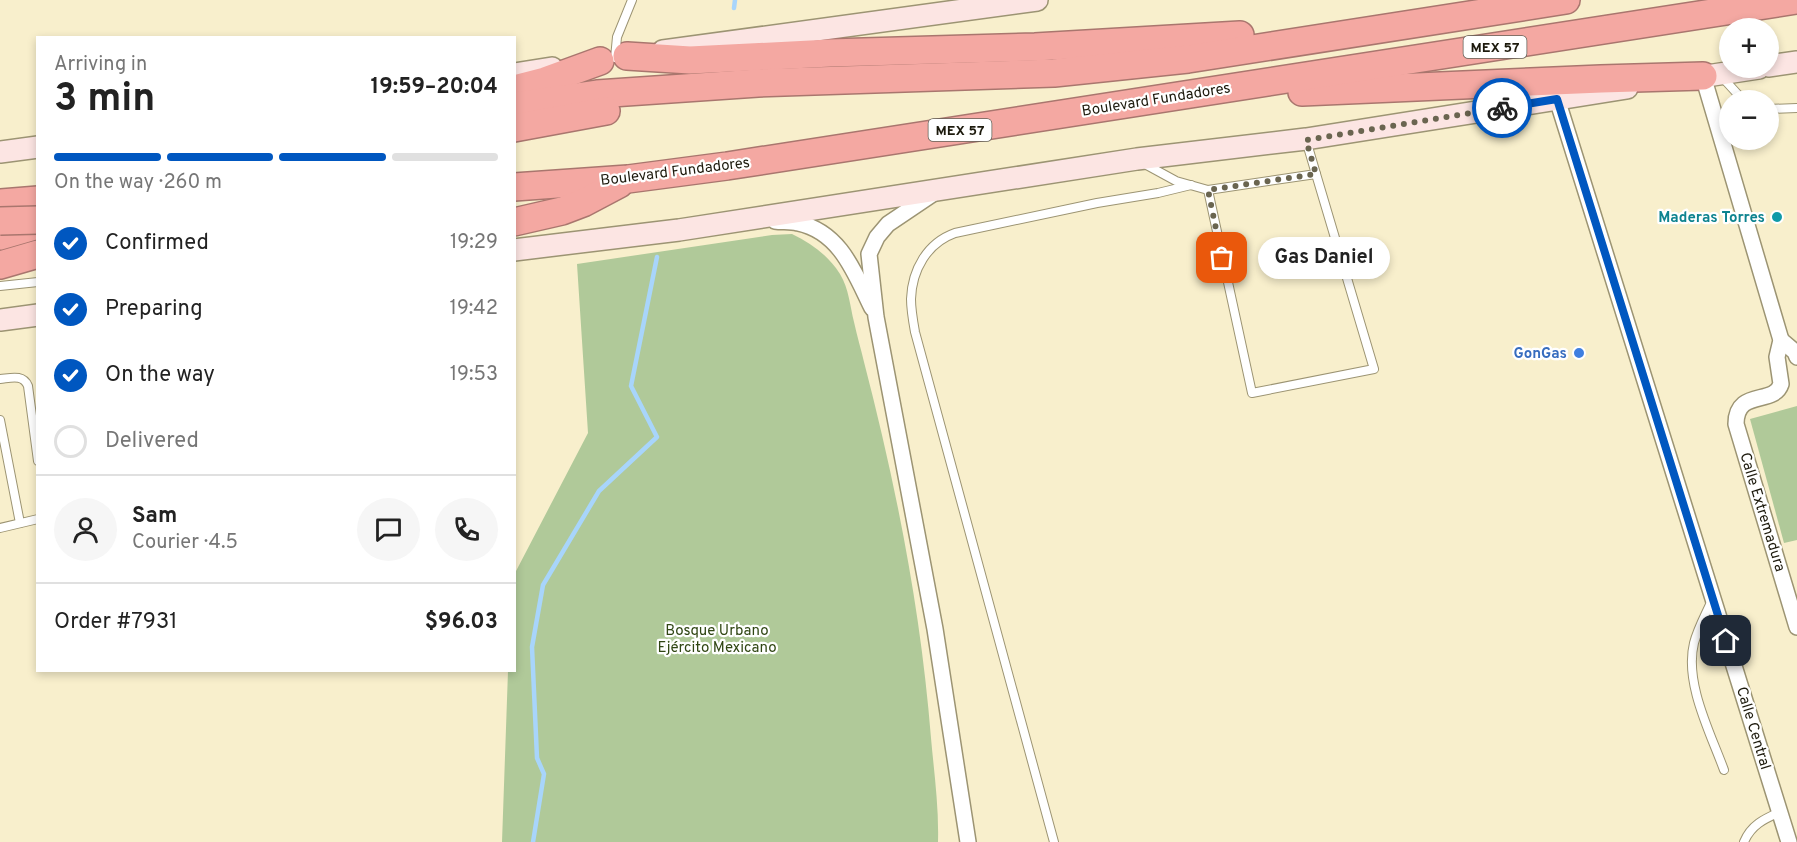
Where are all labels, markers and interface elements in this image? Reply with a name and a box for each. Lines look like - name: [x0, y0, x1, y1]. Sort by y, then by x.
- map controls: [1719, 18, 1779, 150]
- button: +: [1719, 18, 1779, 78]
- road number: MEX 57: [1464, 36, 1526, 58]
- text: Arriving in: [54, 52, 147, 78]
- text: 19:59–20:04: [370, 74, 498, 101]
- text: 3 min: [54, 76, 155, 125]
- courier: [1472, 78, 1532, 138]
- street label: Boulevard Fundadores: [1081, 79, 1232, 122]
- button: −: [1719, 90, 1779, 150]
- icon: bike: [1486, 92, 1519, 125]
- road number: MEX 57: [928, 119, 992, 141]
- street label: Boulevard Fundadores: [599, 154, 751, 191]
- text: On the way · 260 m: [54, 170, 222, 196]
- place label: Maderas Torres: [1658, 209, 1765, 228]
- marker: Maderas Torres: [1770, 210, 1784, 224]
- icon: check: [54, 227, 87, 260]
- text: Confirmed: [105, 230, 209, 257]
- text: 19:29: [450, 230, 498, 256]
- pin: [1196, 232, 1247, 283]
- callout: Gas Daniel: [1258, 237, 1390, 279]
- icon: bag: [1205, 241, 1238, 274]
- text: Gas Daniel: [1274, 245, 1374, 271]
- icon: check: [54, 293, 87, 326]
- text: Preparing: [105, 296, 203, 323]
- text: 19:42: [449, 296, 498, 322]
- place label: GonGas: [1514, 345, 1567, 364]
- marker: GonGas: [1572, 346, 1586, 360]
- icon: check: [54, 359, 87, 392]
- text: On the way: [105, 362, 215, 389]
- text: 19:53: [450, 362, 498, 388]
- text: Delivered: [105, 428, 199, 455]
- street label: Calle Extremadura: [1734, 451, 1789, 574]
- button: person: [54, 498, 117, 561]
- button: chat: [357, 498, 420, 561]
- button: phone: [435, 498, 498, 561]
- text: Sam: [132, 503, 177, 530]
- text: Courier · 4.5: [132, 530, 238, 556]
- text: Order #7931: [54, 609, 177, 636]
- text: $96.03: [425, 609, 498, 636]
- pin: [1700, 615, 1751, 666]
- park label: Bosque Urbano Ejército Mexicano: [657, 622, 777, 658]
- icon: home: [1709, 624, 1742, 657]
- street label: Calle Central: [1731, 685, 1774, 772]

